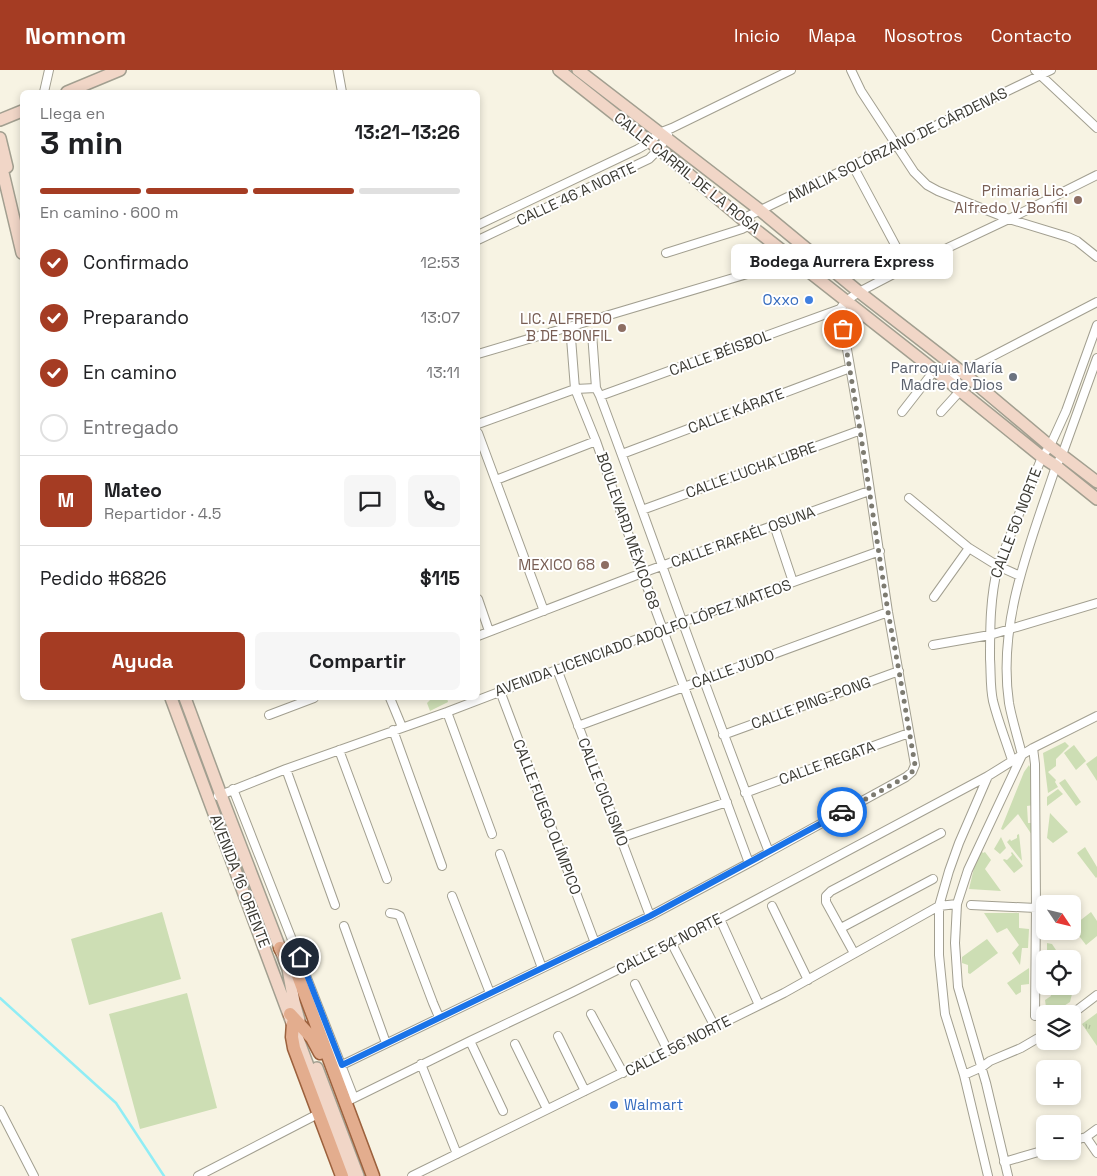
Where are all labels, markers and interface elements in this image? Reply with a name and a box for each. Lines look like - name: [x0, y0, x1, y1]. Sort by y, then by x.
- text: Nomnom: [25, 20, 126, 51]
- text: Inicio: [734, 24, 780, 47]
- text: Mapa: [808, 24, 856, 47]
- text: Nosotros: [884, 24, 963, 47]
- text: Contacto: [991, 24, 1072, 47]
- street label: AMALIA SOLÓRZANO DE CÁRDENAS: [783, 83, 1010, 206]
- text: Llega en: [40, 103, 105, 124]
- street label: CALLE CARRIL DE LA ROSA: [610, 108, 765, 238]
- text: 13:21–13:26: [354, 120, 460, 145]
- text: 3 min: [40, 123, 123, 163]
- street label: CALLE 46 A NORTE: [513, 158, 639, 230]
- place label: Primaria Lic. Alfredo V. Bonfil: [954, 181, 1068, 217]
- marker: Primaria Lic. Alfredo V. Bonfil: [1072, 194, 1084, 206]
- text: En camino · 600 m: [40, 202, 178, 223]
- callout: Bodega Aurrera Express: [732, 244, 954, 279]
- icon: check: [40, 249, 68, 277]
- text: Confirmado: [83, 250, 189, 275]
- text: Bodega Aurrera Express: [750, 251, 934, 272]
- text: 12:53: [420, 252, 460, 273]
- place label: Oxxo: [762, 290, 799, 309]
- marker: Oxxo: [803, 294, 815, 306]
- icon: check: [40, 304, 68, 332]
- text: Preparando: [83, 305, 189, 330]
- text: 13:07: [421, 307, 460, 328]
- pin: [822, 308, 864, 350]
- place label: LIC. ALFREDO B DE BONFIL: [520, 309, 612, 345]
- icon: bag: [829, 315, 857, 343]
- marker: LIC. ALFREDO B DE BONFIL: [616, 322, 628, 334]
- street label: CALLE BÉISBOL: [666, 325, 773, 380]
- place label: Parroquia María Madre de Dios: [891, 358, 1003, 394]
- icon: check: [40, 359, 68, 387]
- text: En camino: [83, 360, 177, 385]
- text: 13:11: [426, 362, 460, 383]
- marker: Parroquia María Madre de Dios: [1007, 371, 1019, 383]
- street label: CALLE KÁRATE: [685, 384, 787, 438]
- text: Entregado: [83, 415, 179, 440]
- street label: CALLE LUCHA LIBRE: [683, 437, 819, 502]
- street label: BOULEVARD MÉXICO 68: [593, 450, 664, 612]
- street label: CALLE 50 NORTE: [986, 465, 1045, 581]
- button: chat: [344, 475, 396, 527]
- button: phone: [408, 475, 460, 527]
- text: Mateo: [104, 478, 162, 503]
- text: M: [58, 488, 74, 513]
- street label: CALLE RAFAÉL OSUNA: [668, 501, 818, 571]
- text: Repartidor · 4.5: [104, 503, 221, 524]
- place label: MEXICO 68: [518, 555, 595, 574]
- marker: MEXICO 68: [599, 559, 611, 571]
- text: Pedido #6826: [40, 566, 167, 591]
- text: $115: [420, 566, 460, 591]
- street label: AVENIDA LICENCIADO ADOLFO LÓPEZ MATEOS: [492, 575, 794, 700]
- button: Ayuda: [40, 632, 245, 690]
- button: Compartir: [255, 632, 460, 690]
- street label: CALLE JUDO: [689, 645, 777, 692]
- street label: CALLE PING-PONG: [748, 672, 873, 733]
- street label: CALLE CICLISMO: [574, 735, 633, 849]
- street label: CALLE FUEGO OLÍMPICO: [509, 736, 586, 897]
- street label: CALLE REGATA: [776, 736, 878, 789]
- courier: [817, 787, 867, 837]
- icon: car: [828, 798, 856, 826]
- street label: AVENIDA 16 ORIENTE: [206, 812, 275, 950]
- north arrow: [1036, 895, 1081, 940]
- map controls: [1036, 895, 1081, 1160]
- street label: CALLE 54 NORTE: [613, 909, 725, 978]
- pin: [279, 936, 321, 978]
- icon: home: [286, 943, 314, 971]
- button: locate: [1036, 950, 1081, 995]
- button: layers: [1036, 1005, 1081, 1050]
- street label: CALLE 56 NORTE: [622, 1011, 734, 1080]
- button: +: [1036, 1060, 1081, 1105]
- place label: Walmart: [624, 1095, 683, 1114]
- marker: Walmart: [608, 1099, 620, 1111]
- button: −: [1036, 1115, 1081, 1160]

